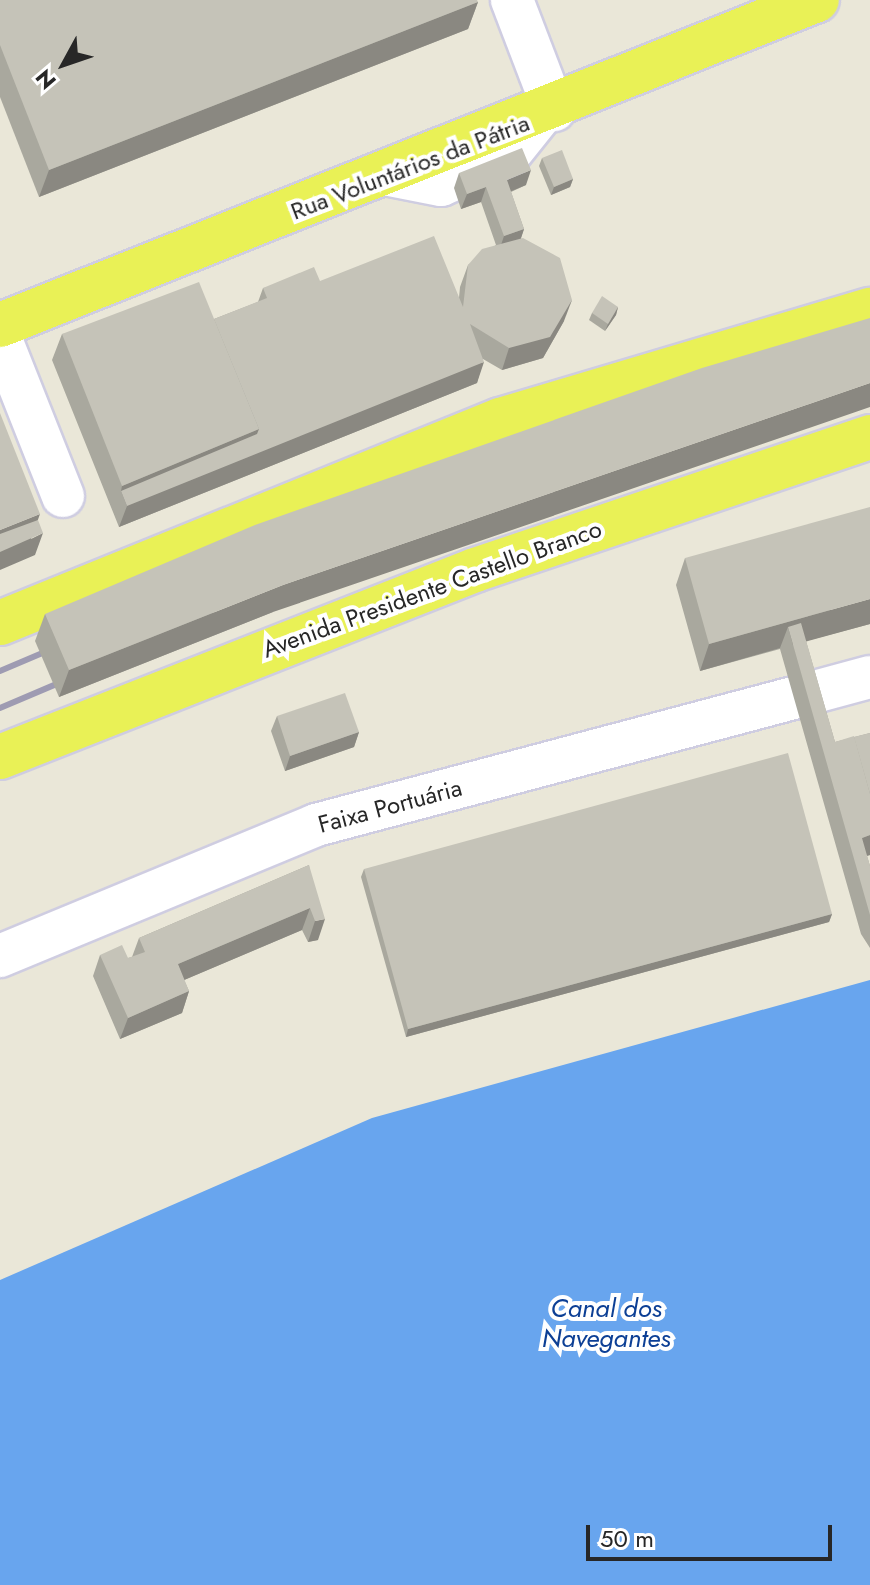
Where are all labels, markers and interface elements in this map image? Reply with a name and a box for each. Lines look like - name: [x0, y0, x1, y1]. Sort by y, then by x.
- north arrow: [24, 24, 104, 104]
- text: N: [28, 62, 63, 96]
- street label: Rua Voluntários da Pátria: [287, 108, 533, 226]
- street label: Avenida Presidente Castello Branco: [259, 514, 605, 664]
- street label: Faixa Portuária: [315, 773, 465, 839]
- water label: Canal dos Navegantes: [542, 1293, 670, 1354]
- scale bar: [590, 1509, 836, 1559]
- text: 50 m: [600, 1521, 654, 1556]

